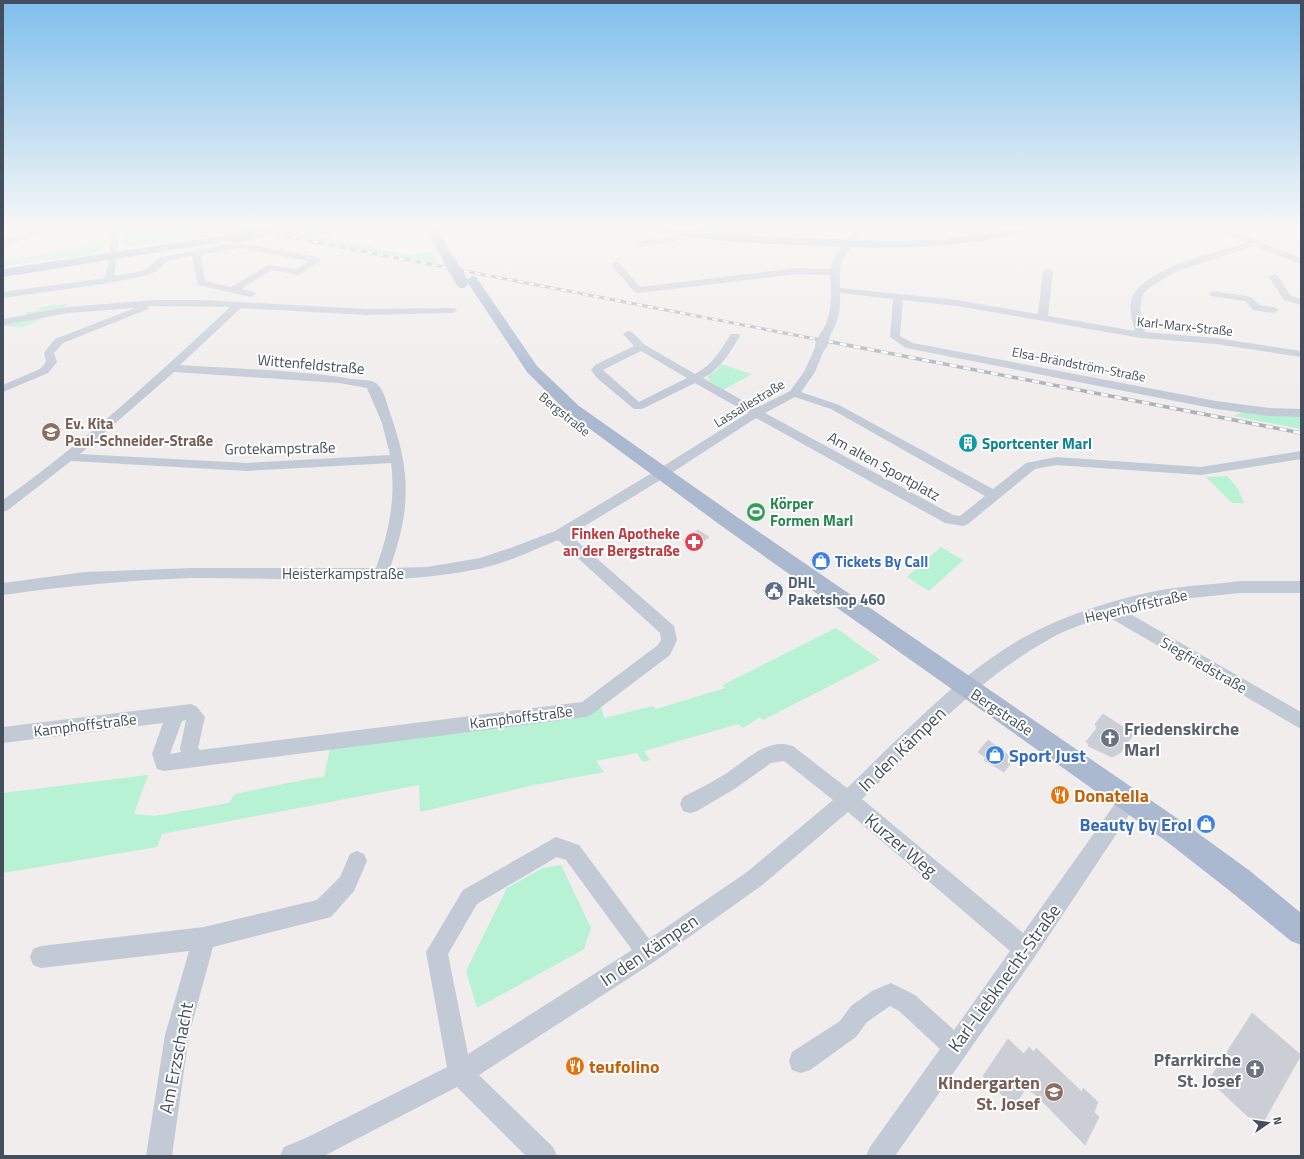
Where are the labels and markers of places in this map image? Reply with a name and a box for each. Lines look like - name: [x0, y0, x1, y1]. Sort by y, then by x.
- place label: Ev. Kita Paul-Schneider-Straße: [65, 412, 213, 452]
- school or university icon: Ev. Kita Paul-Schneider-Straße: [40, 421, 62, 443]
- building icon: Sportcenter Marl: [957, 432, 979, 454]
- place label: Sportcenter Marl: [982, 432, 1092, 455]
- place label: Körper Formen Marl: [770, 492, 853, 532]
- sports icon: Körper Formen Marl: [745, 501, 767, 523]
- place label: Finken Apotheke an der Bergstraße: [563, 522, 680, 562]
- pharmacy icon: Finken Apotheke an der Bergstraße: [683, 531, 705, 553]
- shop icon: Tickets By Call: [810, 550, 832, 572]
- place label: Tickets By Call: [835, 550, 928, 573]
- place label: DHL Paketshop 460: [788, 571, 886, 611]
- public building icon: DHL Paketshop 460: [763, 580, 785, 602]
- place label: Friedenskirche Marl: [1124, 715, 1239, 763]
- church icon: Friedenskirche Marl: [1099, 727, 1121, 749]
- place label: Sport Just: [1009, 742, 1086, 769]
- shop icon: Sport Just: [984, 744, 1006, 766]
- place label: Donatella: [1074, 782, 1149, 809]
- restaurant icon: Donatella: [1049, 784, 1071, 806]
- place label: Beauty by Erol: [1079, 811, 1192, 838]
- shop icon: Beauty by Erol: [1195, 813, 1217, 835]
- place label: Pfarrkirche St. Josef: [1154, 1046, 1242, 1094]
- place label: teufolino: [589, 1053, 660, 1080]
- restaurant icon: teufolino: [564, 1055, 586, 1077]
- church icon: Pfarrkirche St. Josef: [1244, 1058, 1266, 1080]
- place label: Kindergarten St. Josef: [938, 1069, 1041, 1117]
- school or university icon: Kindergarten St. Josef: [1043, 1081, 1065, 1103]

